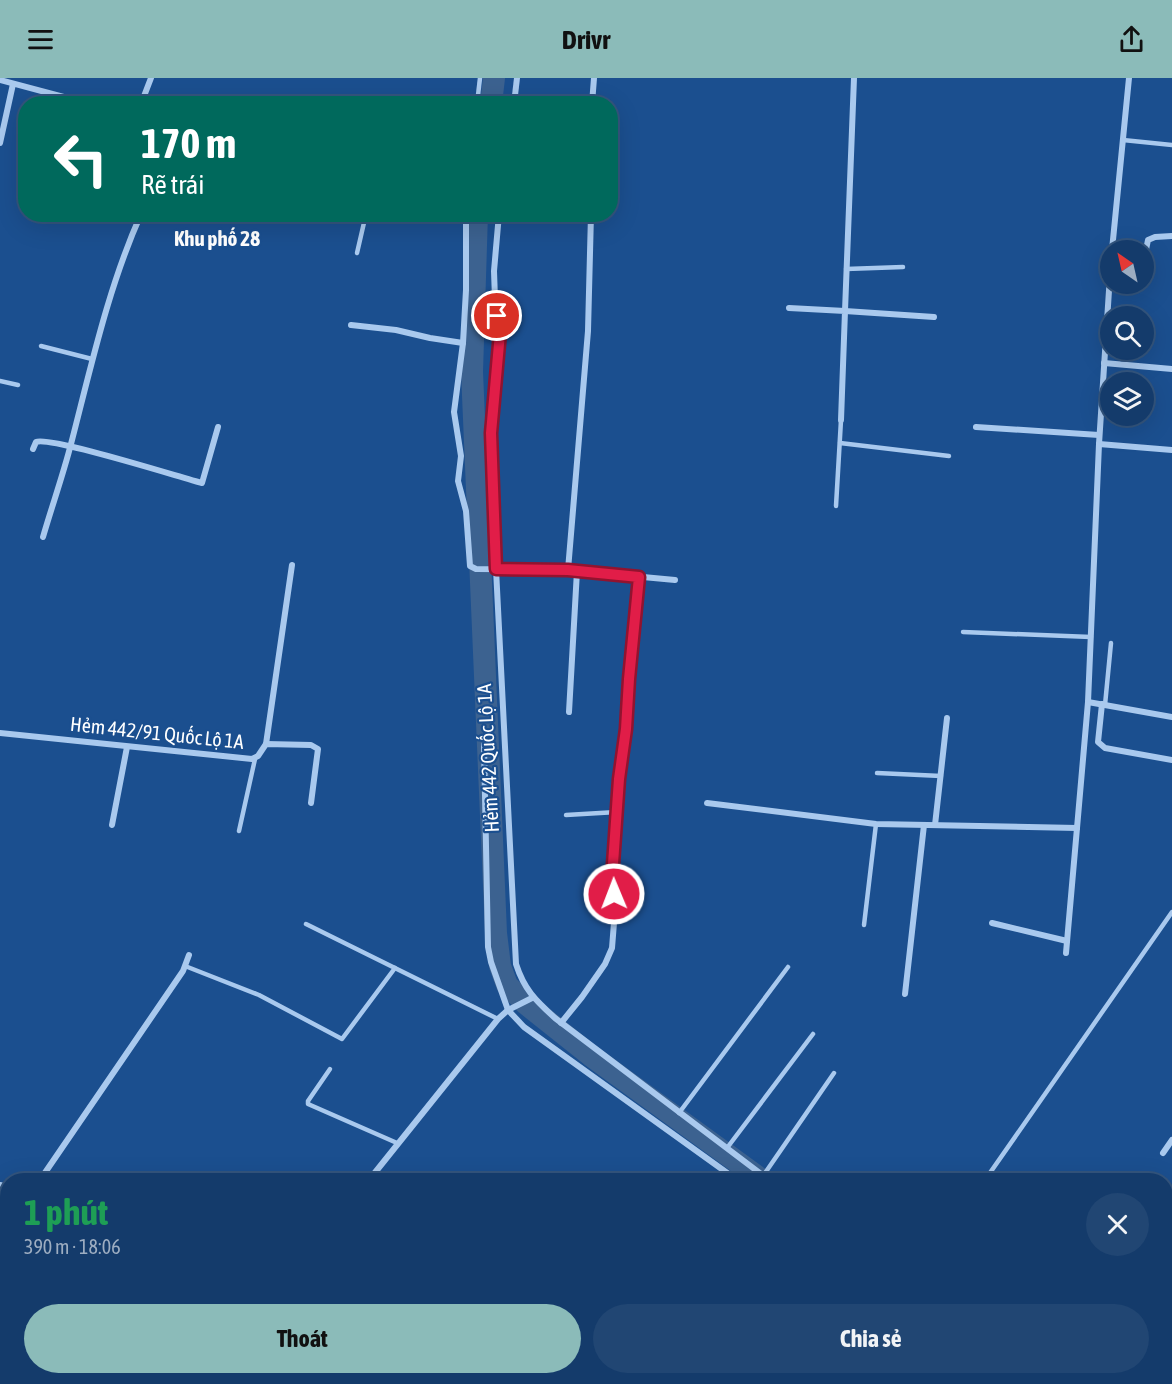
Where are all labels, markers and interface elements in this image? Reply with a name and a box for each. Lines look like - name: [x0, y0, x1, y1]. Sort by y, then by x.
- icon: menu: [24, 23, 57, 56]
- icon: share: [1115, 23, 1148, 56]
- text: Drivr: [562, 24, 610, 55]
- text: 170 m: [141, 119, 236, 167]
- icon: left: [42, 120, 120, 198]
- text: Rẽ trái: [141, 169, 204, 200]
- district label: Khu phố 28: [174, 226, 260, 250]
- north arrow: [1100, 240, 1154, 294]
- map controls: [1100, 240, 1154, 426]
- pin: [471, 290, 522, 341]
- icon: arrive: [480, 299, 513, 332]
- button: search: [1100, 306, 1154, 360]
- button: layers: [1100, 372, 1154, 426]
- street label: Hẻm 442 Quốc Lộ 1A: [472, 683, 503, 833]
- street label: Hẻm 442/91 Quốc Lộ 1A: [69, 712, 245, 753]
- position arrow: [582, 862, 646, 926]
- text: 1 phút: [24, 1191, 108, 1233]
- button: close: [1086, 1193, 1149, 1256]
- text: 390 m · 18:06: [24, 1235, 121, 1258]
- button: Thoát: [24, 1304, 581, 1373]
- button: Chia sẻ: [593, 1304, 1149, 1373]

